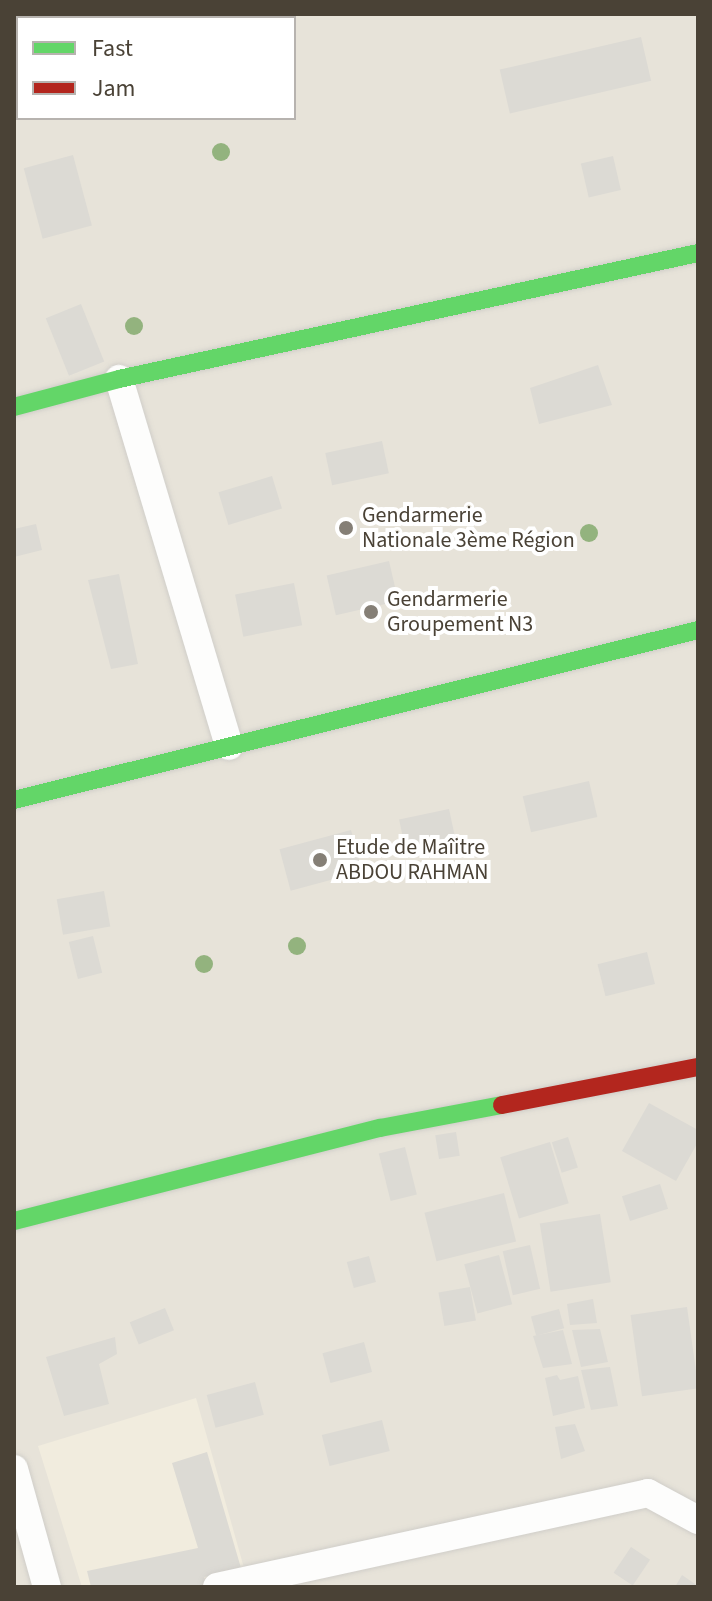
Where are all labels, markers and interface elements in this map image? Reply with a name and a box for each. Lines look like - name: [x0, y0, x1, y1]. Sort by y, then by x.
- legend: [16, 16, 296, 120]
- text: Fast: [92, 31, 133, 66]
- text: Jam: [92, 71, 136, 106]
- place label: Gendarmerie Nationale 3ème Région: [362, 502, 575, 554]
- marker: Gendarmerie Nationale 3ème Région: [337, 519, 355, 537]
- place label: Gendarmerie Groupement N3: [387, 586, 533, 638]
- marker: Gendarmerie Groupement N3: [362, 603, 380, 621]
- place label: Etude de Maîitre ABDOU RAHMAN: [336, 834, 489, 886]
- marker: Etude de Maîitre ABDOU RAHMAN: [311, 851, 329, 869]

